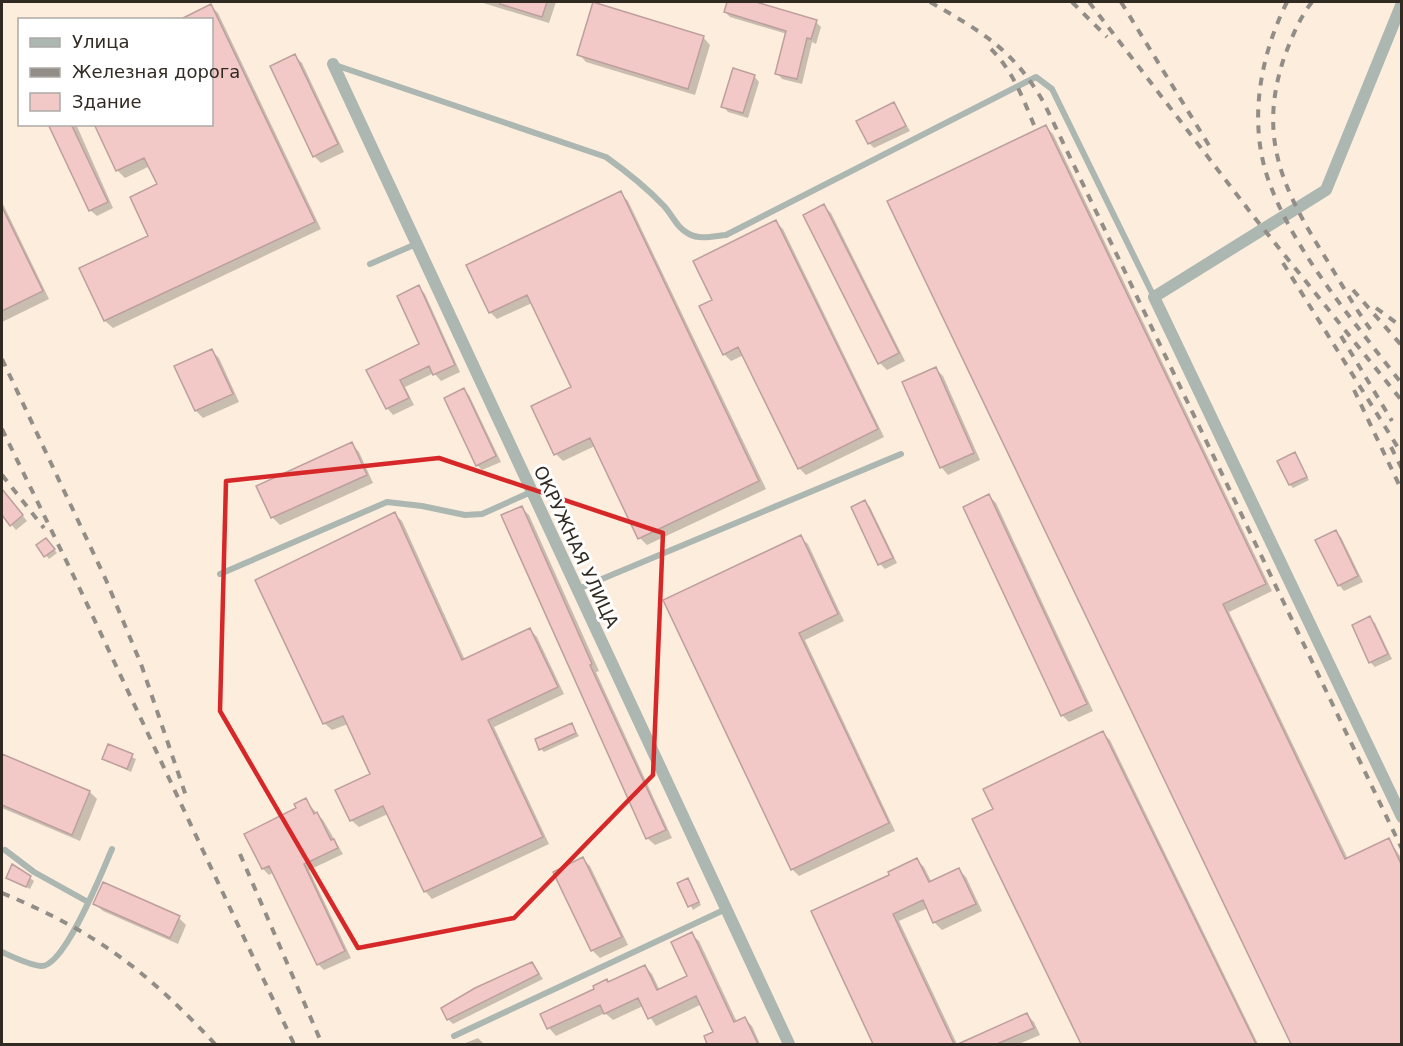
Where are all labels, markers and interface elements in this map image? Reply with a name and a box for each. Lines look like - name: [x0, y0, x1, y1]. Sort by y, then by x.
- legend: [18, 18, 213, 126]
- text: Улица: [72, 31, 129, 52]
- text: Железная дорога: [72, 61, 240, 82]
- text: Здание: [72, 91, 142, 112]
- street label: ОКРУЖНАЯ УЛИЦА: [530, 462, 624, 632]

